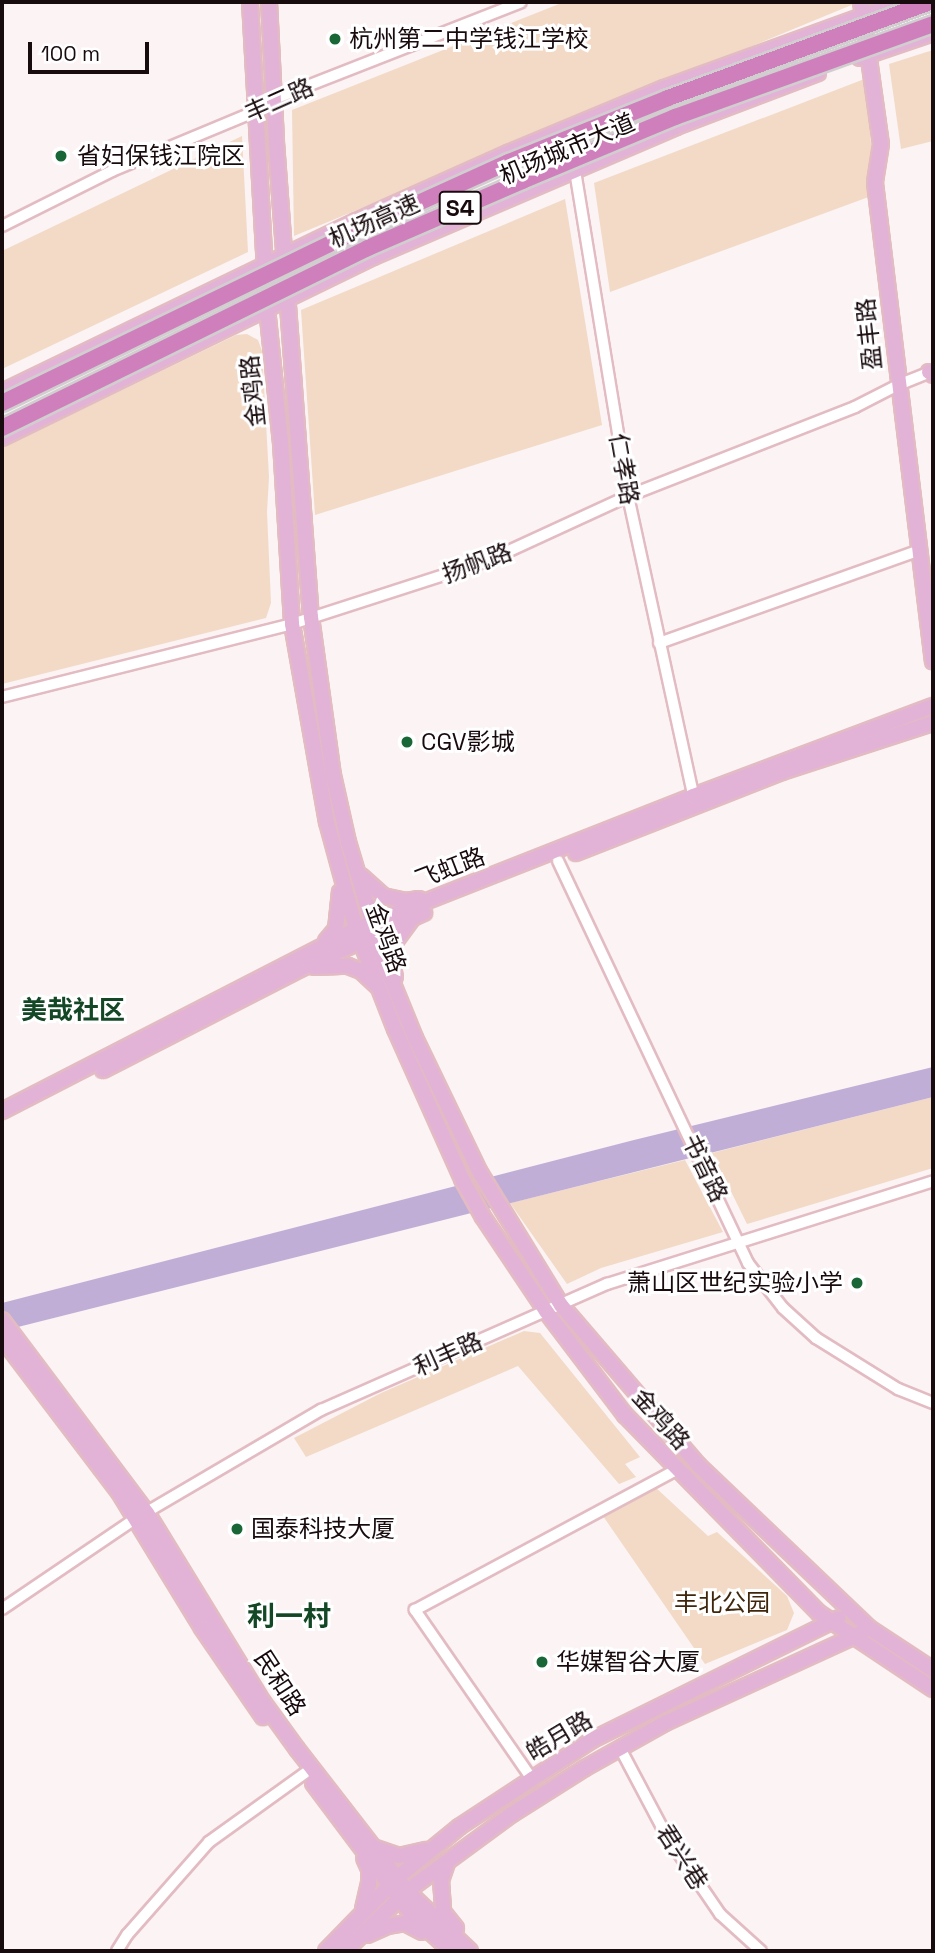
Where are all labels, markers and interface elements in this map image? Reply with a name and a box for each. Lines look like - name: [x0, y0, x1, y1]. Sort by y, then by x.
- place label: 杭州第二中学钱江学校: [349, 25, 589, 53]
- scale bar: [32, 28, 152, 72]
- marker: 杭州第二中学钱江学校: [327, 31, 343, 47]
- text: 100 m: [41, 40, 100, 67]
- street label: 丰二路: [240, 72, 318, 128]
- street label: 机场城市大道: [495, 108, 639, 190]
- place label: 省妇保钱江院区: [77, 142, 245, 170]
- marker: 省妇保钱江院区: [51, 146, 71, 166]
- street label: 机场高速: [324, 188, 424, 254]
- road number: S4: [437, 188, 483, 228]
- street label: 盈丰路: [851, 297, 887, 371]
- street label: 金鸡路: [235, 354, 271, 428]
- street label: 仁孝路: [604, 431, 644, 507]
- street label: 扬帆路: [438, 537, 516, 589]
- place label: CGV影城: [421, 728, 515, 756]
- marker: CGV影城: [399, 734, 415, 750]
- street label: 飞虹路: [411, 842, 489, 894]
- street label: 金鸡路: [360, 899, 412, 977]
- district label: 美哉社区: [21, 995, 125, 1027]
- street label: 书音路: [676, 1129, 734, 1207]
- place label: 萧山区世纪实验小学: [627, 1269, 843, 1297]
- marker: 萧山区世纪实验小学: [849, 1275, 865, 1291]
- street label: 利丰路: [409, 1326, 487, 1382]
- street label: 金鸡路: [626, 1383, 696, 1455]
- place label: 国泰科技大厦: [251, 1515, 395, 1543]
- marker: 国泰科技大厦: [229, 1521, 245, 1537]
- park label: 丰北公园: [674, 1589, 770, 1617]
- district label: 利一村: [247, 1599, 331, 1633]
- street label: 民和路: [248, 1645, 312, 1721]
- place label: 华媒智谷大厦: [556, 1648, 700, 1676]
- marker: 华媒智谷大厦: [534, 1654, 550, 1670]
- street label: 皓月路: [521, 1705, 597, 1767]
- street label: 君兴巷: [650, 1819, 714, 1895]

